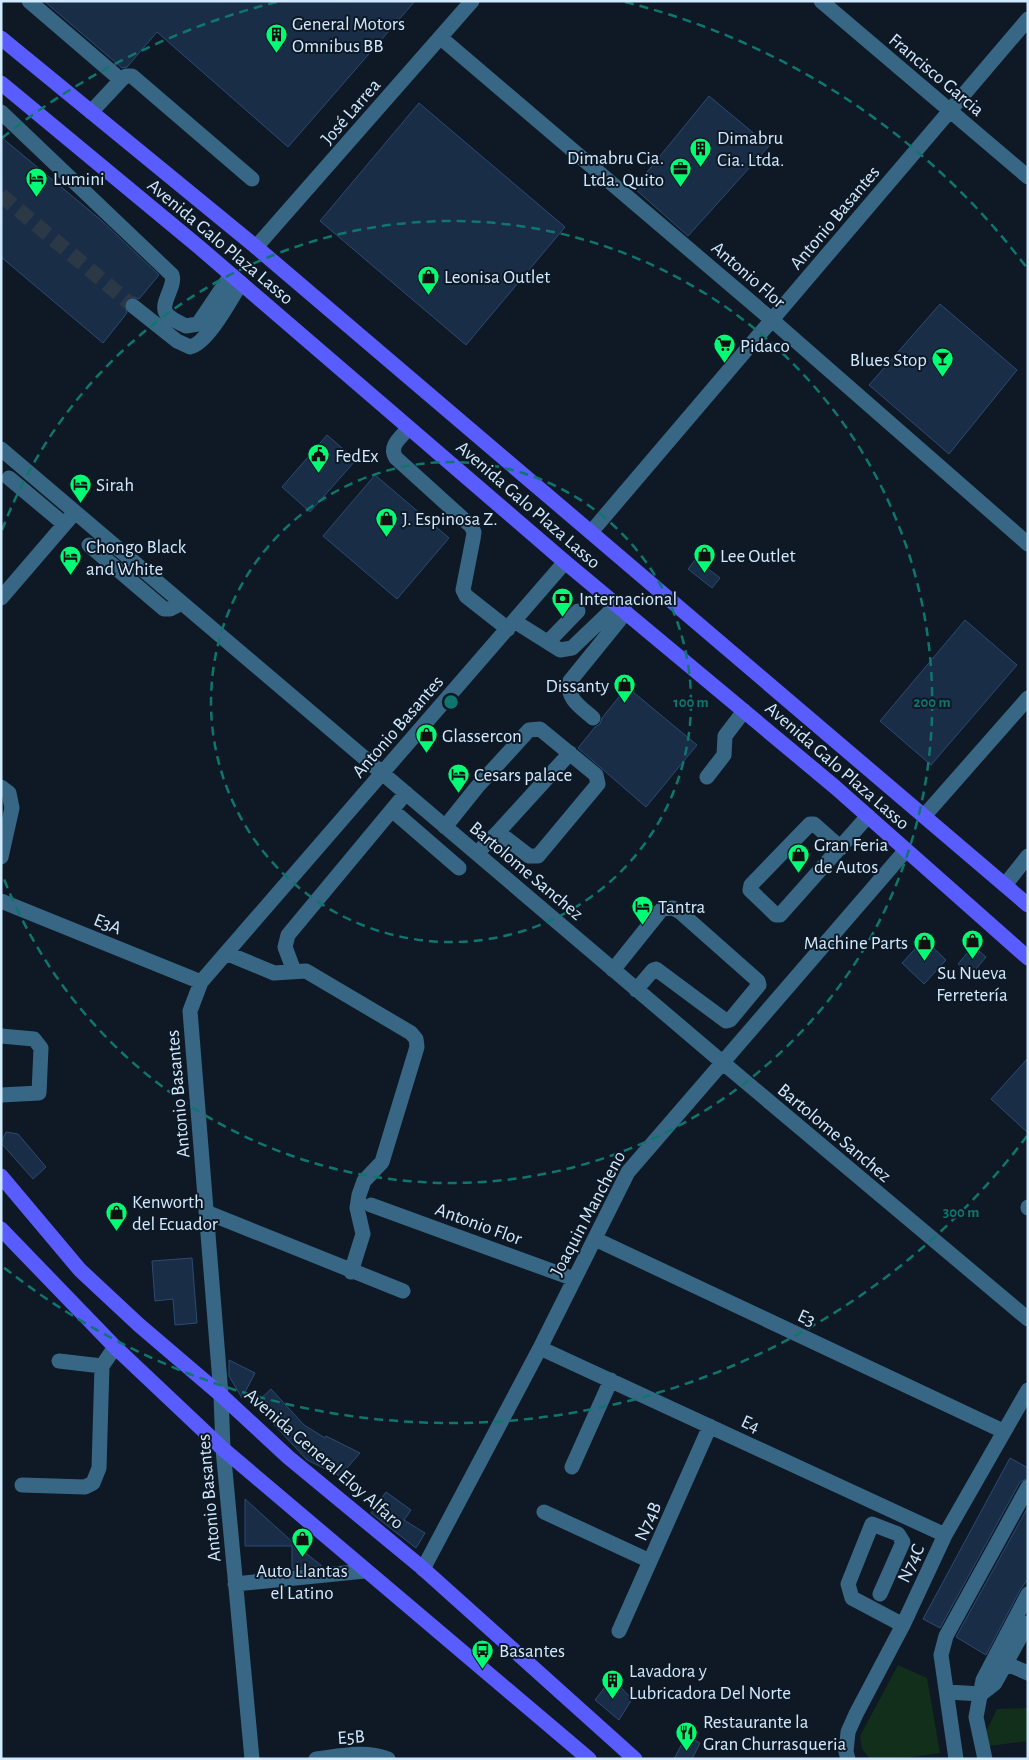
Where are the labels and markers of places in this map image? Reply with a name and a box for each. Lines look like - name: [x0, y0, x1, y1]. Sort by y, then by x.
- place label: General Motors Omnibus BB: [292, 15, 405, 56]
- building icon: General Motors Omnibus BB: [264, 22, 288, 53]
- place label: Dimabru Cia. Ltda.: [717, 129, 784, 170]
- building icon: Dimabru Cia. Ltda.: [689, 136, 713, 167]
- place label: Dimabru Cia. Ltda. Quito: [567, 149, 664, 190]
- office icon: Dimabru Cia. Ltda. Quito: [668, 156, 692, 187]
- hotel icon: Lumini: [25, 166, 49, 197]
- place label: Lumini: [53, 170, 105, 189]
- shop icon: Leonisa Outlet: [416, 264, 440, 295]
- place label: Leonisa Outlet: [444, 268, 550, 287]
- supermarket icon: Pidaco: [712, 333, 736, 364]
- place label: Pidaco: [740, 337, 790, 356]
- bar icon: Blues Stop: [931, 347, 955, 378]
- place label: Blues Stop: [850, 351, 927, 370]
- public building icon: FedEx: [307, 443, 331, 474]
- place label: FedEx: [335, 447, 379, 466]
- hotel icon: Sirah: [68, 472, 92, 503]
- place label: Sirah: [96, 476, 134, 495]
- shop icon: J. Espinosa Z.: [374, 506, 398, 537]
- place label: J. Espinosa Z.: [402, 510, 498, 529]
- place label: Chongo Black and White: [86, 538, 186, 579]
- shop icon: Lee Outlet: [692, 543, 716, 574]
- hotel icon: Chongo Black and White: [58, 545, 82, 576]
- place label: Lee Outlet: [720, 547, 796, 566]
- bank icon: Internacional: [551, 586, 575, 617]
- place label: Internacional: [579, 590, 677, 609]
- shop icon: Dissanty: [613, 673, 637, 704]
- place label: Dissanty: [546, 677, 609, 696]
- centre of rings: [442, 693, 460, 711]
- shop icon: Glassercon: [414, 723, 438, 754]
- place label: Glassercon: [442, 727, 522, 746]
- hotel icon: Cesars palace: [446, 762, 470, 793]
- place label: Cesars palace: [474, 766, 572, 785]
- place label: Gran Feria de Autos: [814, 836, 889, 877]
- shop icon: Gran Feria de Autos: [786, 843, 810, 874]
- hotel icon: Tantra: [630, 894, 654, 925]
- place label: Tantra: [658, 898, 705, 917]
- shop icon: Su Nueva Ferretería: [960, 929, 984, 960]
- shop icon: Machine Parts: [912, 930, 936, 961]
- place label: Machine Parts: [804, 934, 908, 953]
- place label: Su Nueva Ferretería: [936, 964, 1008, 1005]
- place label: Kenworth del Ecuador: [132, 1193, 218, 1234]
- shop icon: Kenworth del Ecuador: [104, 1200, 128, 1231]
- shop icon: Auto Llantas el Latino: [290, 1527, 314, 1558]
- place label: Auto Llantas el Latino: [256, 1562, 348, 1603]
- bus stop icon: Basantes: [471, 1638, 495, 1669]
- place label: Basantes: [499, 1642, 565, 1661]
- place label: Lavadora y Lubricadora Del Norte: [629, 1662, 791, 1703]
- building icon: Lavadora y Lubricadora Del Norte: [601, 1669, 625, 1700]
- place label: Restaurante la Gran Churrasqueria: [703, 1713, 847, 1754]
- restaurant icon: Restaurante la Gran Churrasqueria: [675, 1720, 699, 1751]

